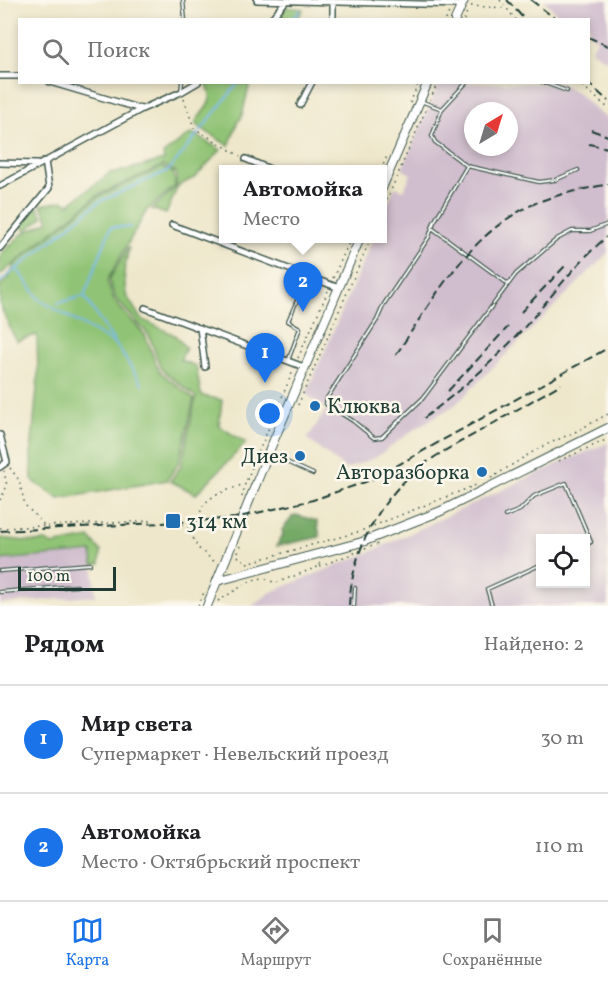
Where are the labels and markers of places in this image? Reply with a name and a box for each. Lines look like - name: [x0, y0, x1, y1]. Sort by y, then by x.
- pin: 2: [284, 262, 322, 312]
- pin: 1: [246, 334, 284, 383]
- place label: Клюква: [327, 393, 401, 422]
- marker: Клюква: [308, 399, 322, 413]
- place label: Диез: [241, 443, 288, 472]
- marker: Диез: [293, 449, 307, 463]
- place label: Авторазборка: [336, 459, 470, 488]
- marker: Авторазборка: [475, 465, 489, 479]
- place label: 314 км: [186, 508, 247, 537]
- marker: 314 км: [164, 512, 182, 530]

